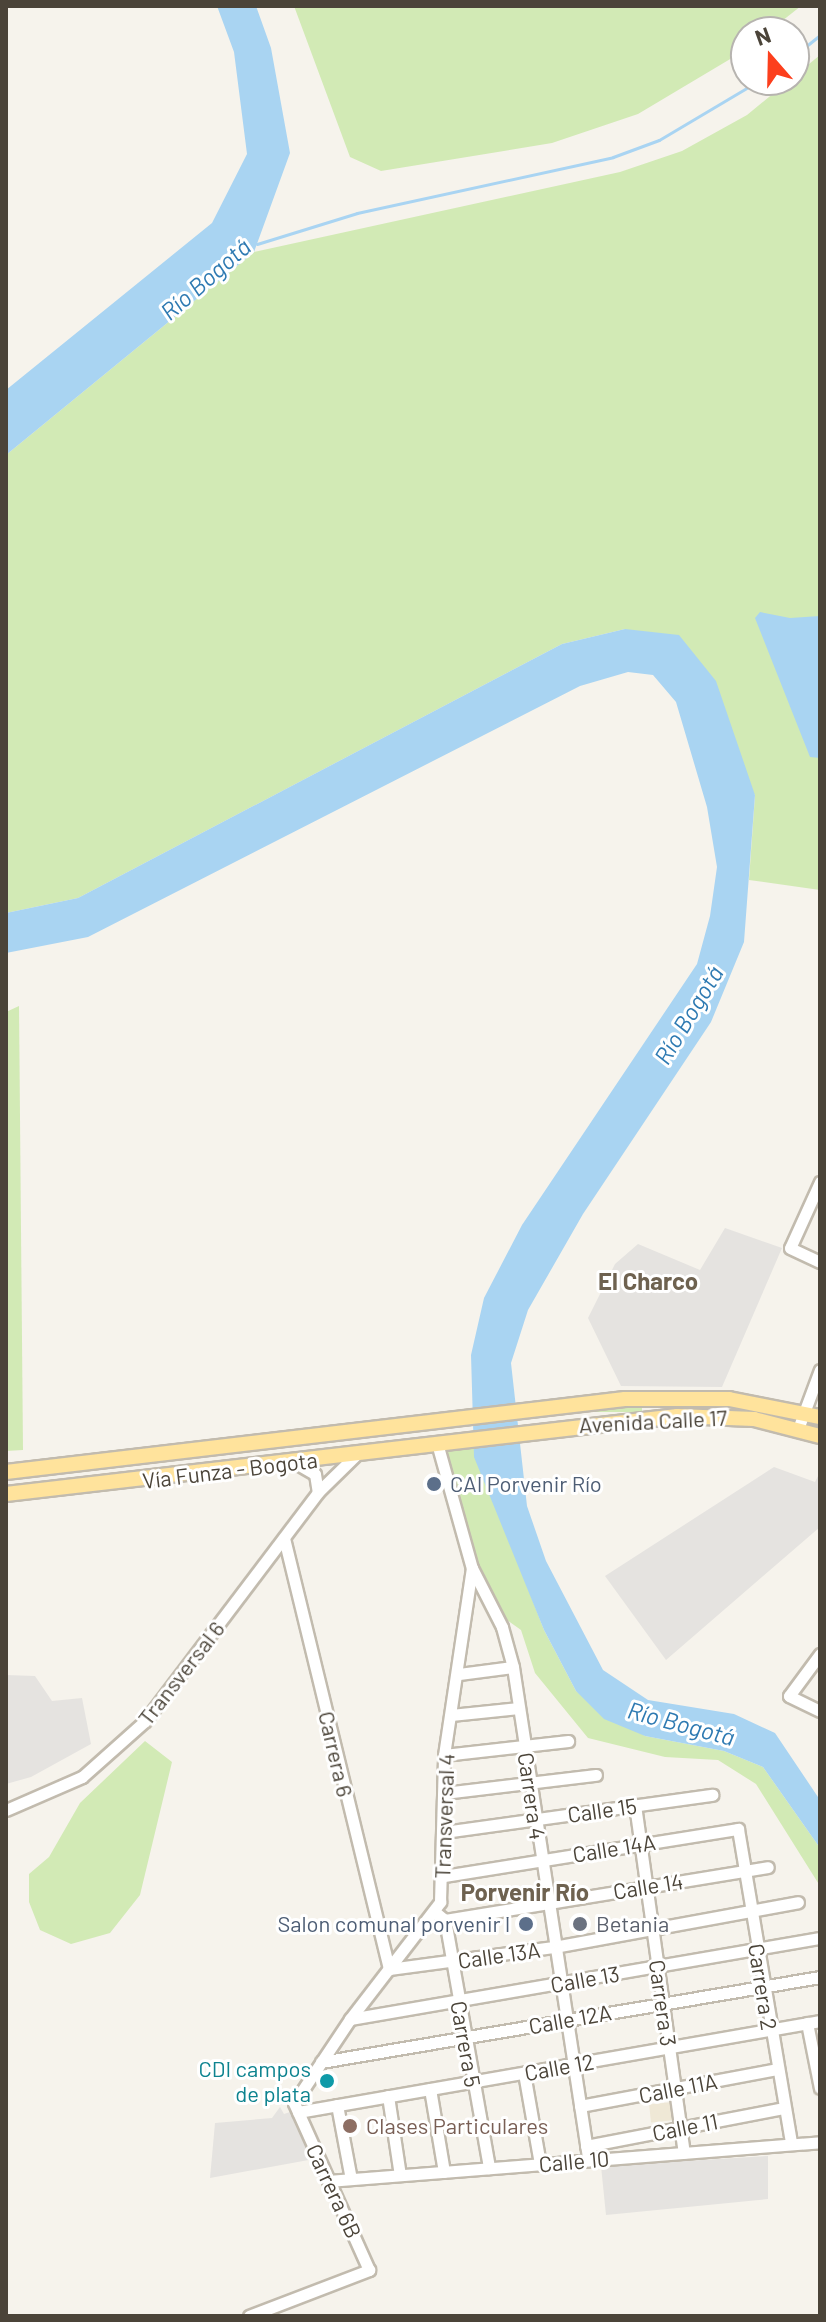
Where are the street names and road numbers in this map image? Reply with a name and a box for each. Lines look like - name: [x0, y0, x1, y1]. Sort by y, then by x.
- street label: Avenida Calle 17: [578, 1404, 728, 1438]
- street label: Vía Funza - Bogota: [141, 1446, 319, 1494]
- street label: Transversal 6: [132, 1616, 230, 1730]
- street label: Carrera 6: [313, 1709, 359, 1799]
- street label: Carrera 4: [513, 1751, 551, 1841]
- street label: Transversal 4: [429, 1753, 459, 1879]
- street label: Calle 15: [566, 1792, 638, 1828]
- street label: Calle 14A: [571, 1828, 657, 1868]
- street label: Calle 14: [611, 1867, 685, 1905]
- street label: Calle 13A: [456, 1936, 542, 1974]
- street label: Carrera 2: [743, 1942, 783, 2032]
- street label: Carrera 3: [644, 1958, 682, 2048]
- street label: Calle 13: [548, 1960, 622, 1998]
- street label: Carrera 5: [445, 1999, 487, 2089]
- street label: Calle 12A: [527, 1999, 613, 2039]
- street label: Calle 12: [522, 2048, 596, 2086]
- street label: Calle 11A: [636, 2067, 720, 2109]
- street label: Calle 11: [650, 2108, 720, 2146]
- street label: Carrera 6B: [301, 2140, 367, 2242]
- street label: Calle 10: [538, 2145, 610, 2177]

